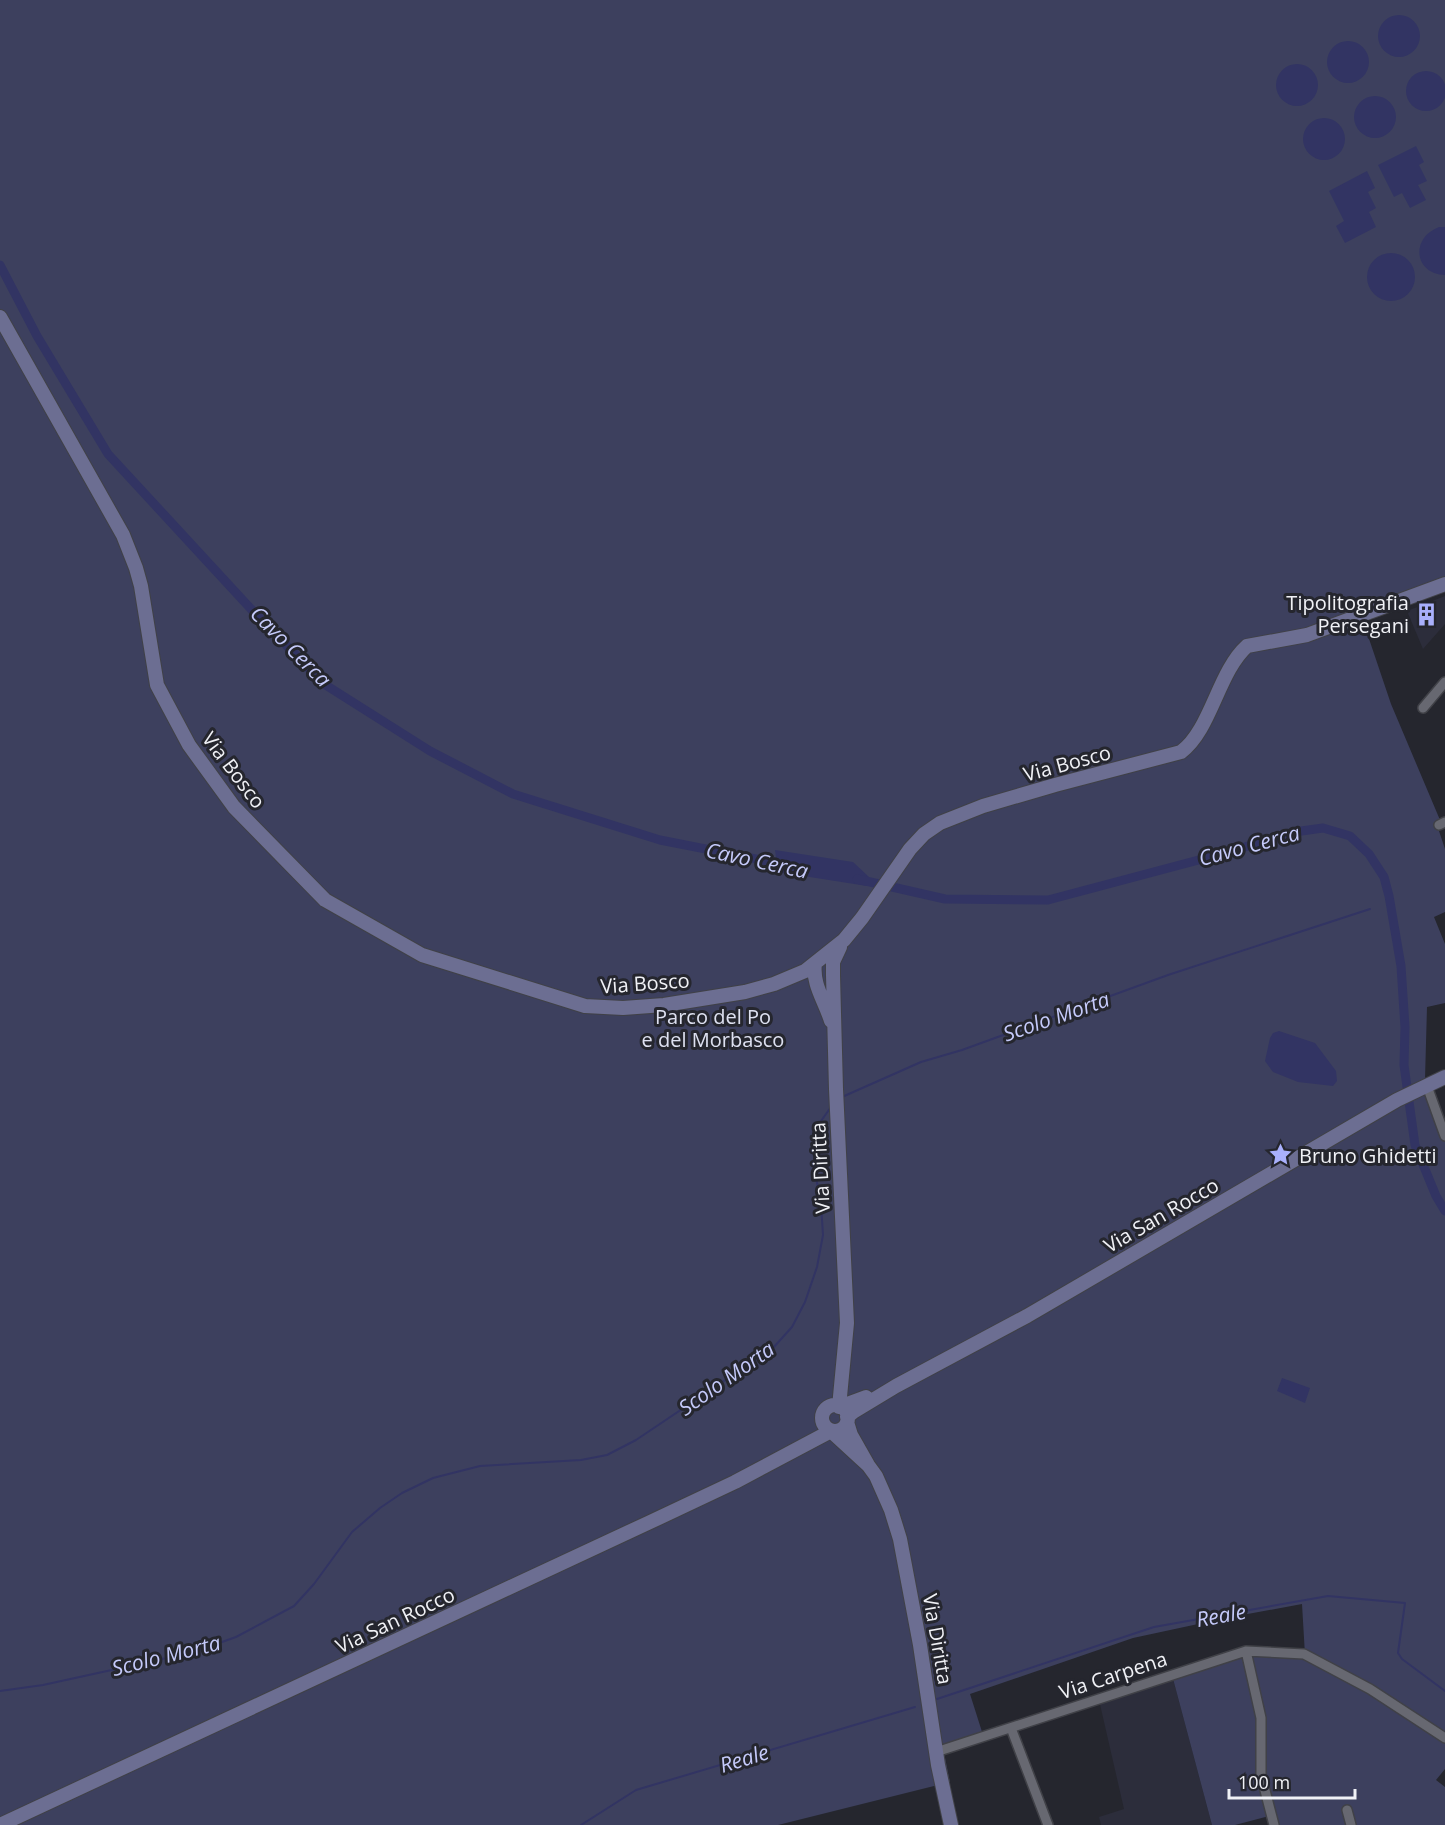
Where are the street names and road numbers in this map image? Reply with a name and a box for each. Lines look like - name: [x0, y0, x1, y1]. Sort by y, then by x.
- street label: Via Bosco: [196, 726, 272, 814]
- street label: Via Bosco: [1020, 738, 1114, 788]
- street label: Via Bosco: [599, 966, 691, 1000]
- street label: Via Diritta: [804, 1122, 836, 1214]
- street label: Via San Rocco: [1099, 1171, 1223, 1259]
- street label: Via San Rocco: [331, 1581, 459, 1659]
- street label: Via Diritta: [917, 1592, 959, 1686]
- street label: Via Carpena: [1056, 1645, 1170, 1705]

